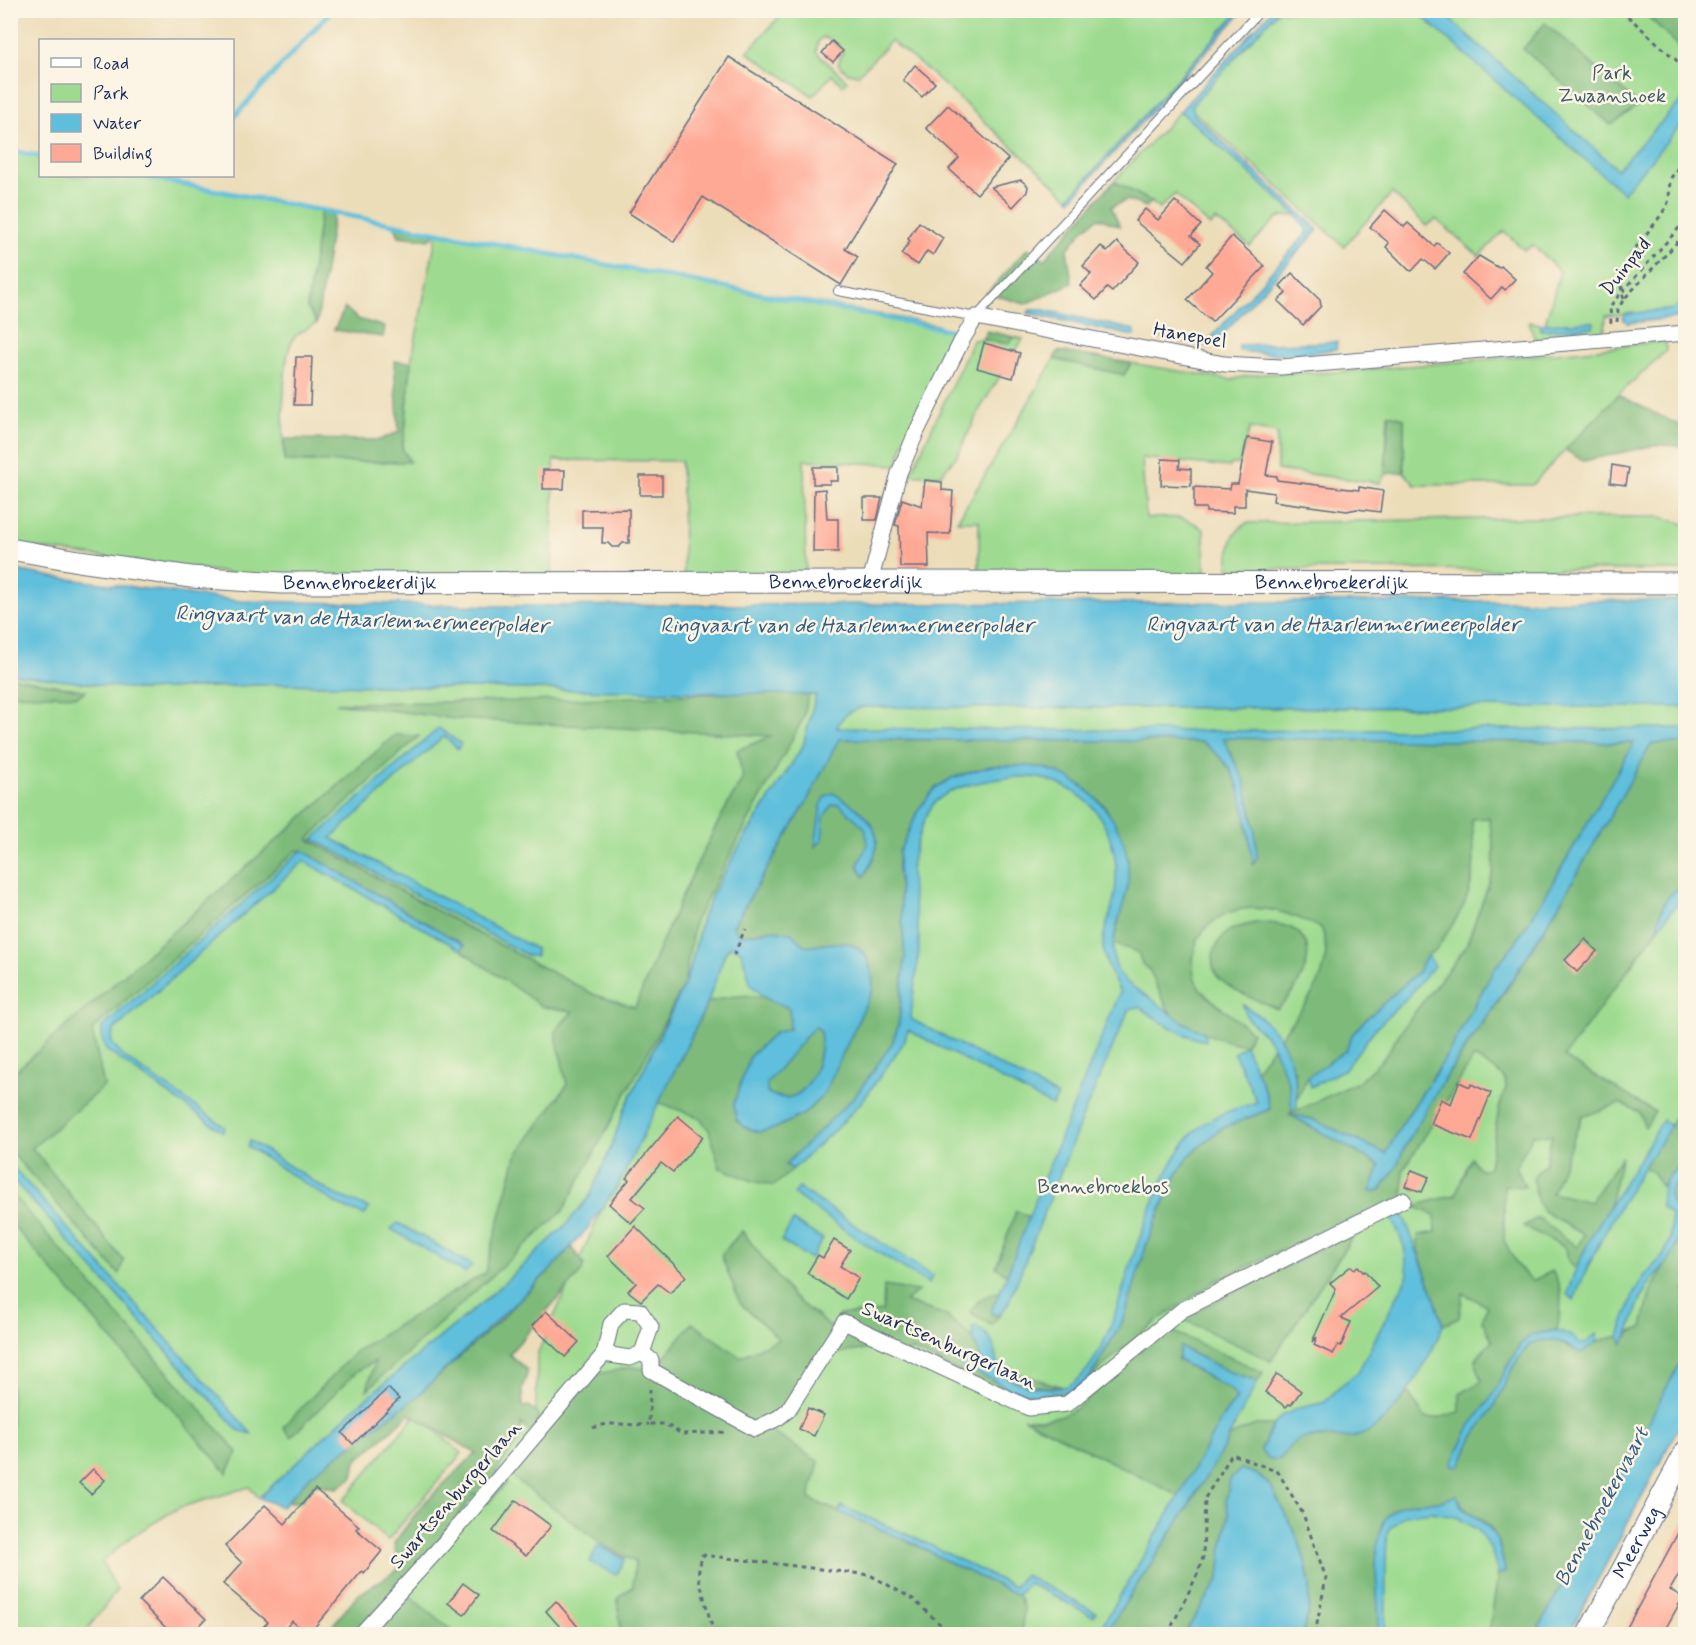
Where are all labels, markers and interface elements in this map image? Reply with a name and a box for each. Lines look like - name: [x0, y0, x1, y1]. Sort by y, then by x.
- legend: [39, 39, 234, 177]
- text: Road: [93, 52, 129, 76]
- park label: Park Zwaanshoek: [1558, 60, 1666, 110]
- text: Park: [93, 82, 129, 106]
- text: Water: [93, 112, 142, 136]
- text: Building: [93, 142, 153, 168]
- street label: Duinpad: [1594, 232, 1658, 302]
- street label: Hanepoel: [1151, 316, 1229, 356]
- street label: Bennebroekerdijk: [769, 568, 922, 596]
- street label: Bennebroekerdijk: [283, 569, 436, 596]
- street label: Bennebroekerdijk: [1255, 569, 1408, 596]
- water label: Ringvaart van de Haarlemmermeerpolder: [175, 599, 552, 643]
- water label: Ringvaart van de Haarlemmermeerpolder: [1146, 611, 1523, 641]
- water label: Ringvaart van de Haarlemmermeerpolder: [660, 612, 1037, 642]
- park label: Bennebroekbos: [1037, 1174, 1169, 1201]
- street label: Swartsenburgerlaan: [857, 1295, 1041, 1398]
- street label: Swartsenburgerlaan: [384, 1415, 529, 1576]
- water label: Bennebroekervaart: [1548, 1421, 1657, 1591]
- street label: Meerweg: [1607, 1501, 1668, 1583]

